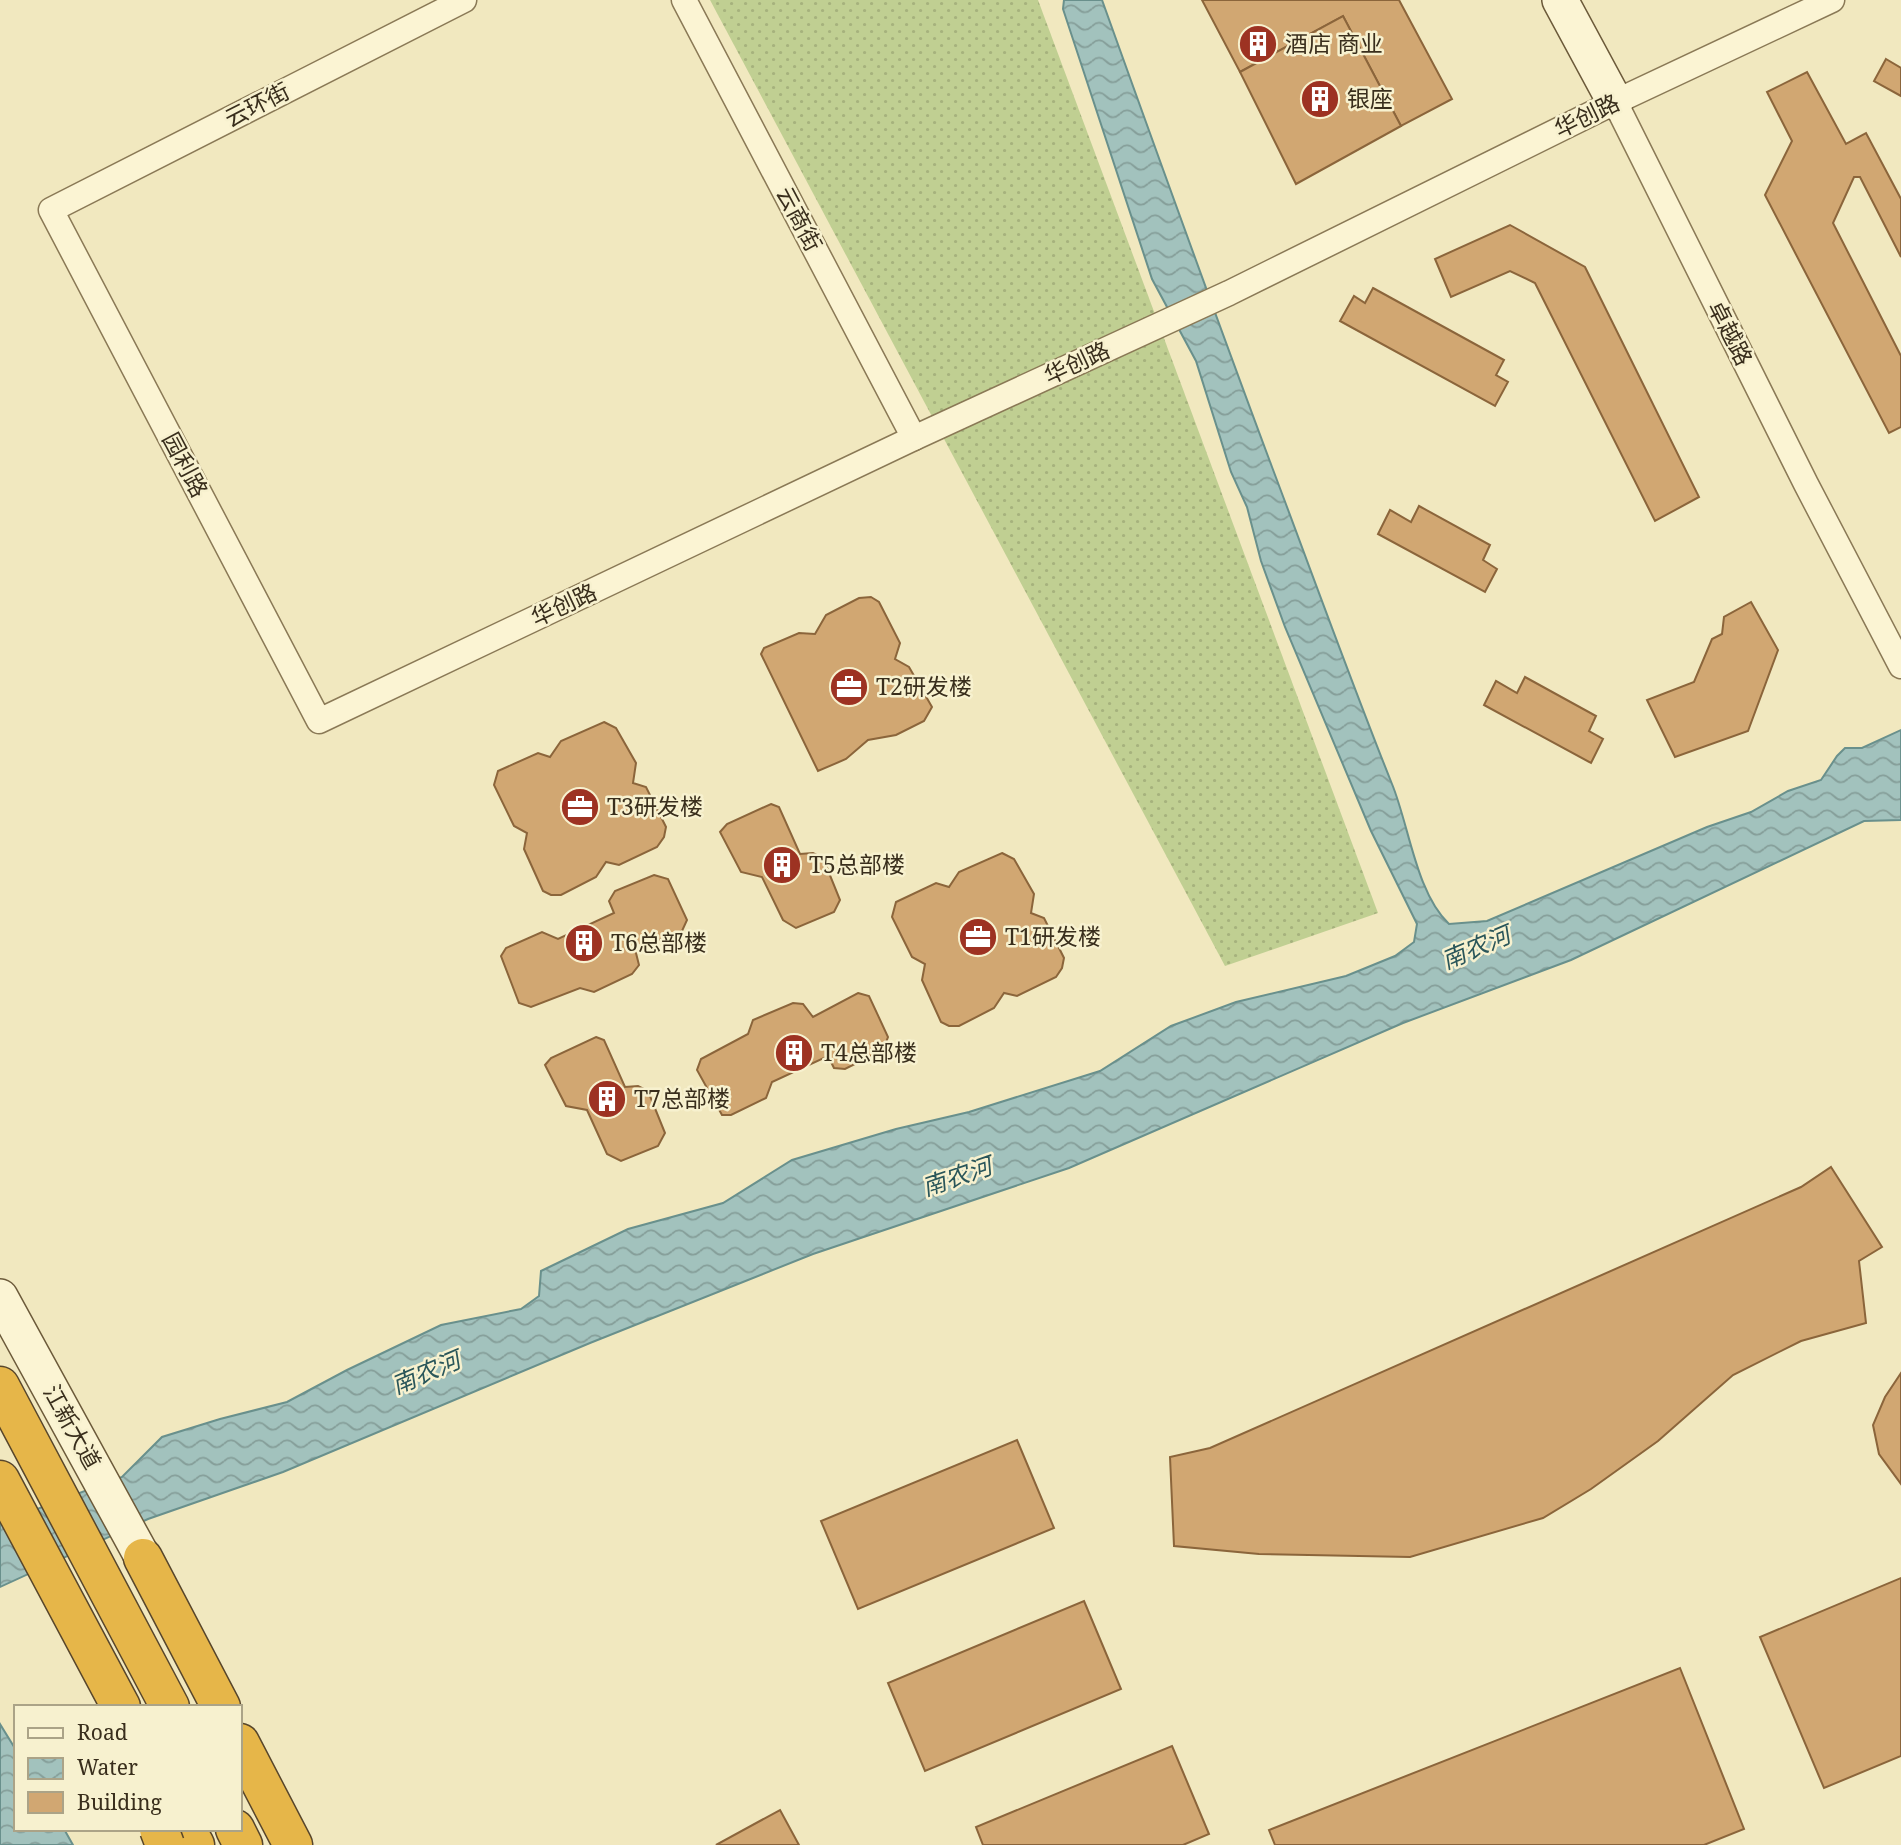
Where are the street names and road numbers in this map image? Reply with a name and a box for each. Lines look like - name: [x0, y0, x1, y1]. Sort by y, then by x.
- street label: 云环街: [219, 74, 295, 134]
- street label: 华创路: [1549, 86, 1625, 145]
- street label: 云商街: [770, 181, 830, 257]
- street label: 卓越路: [1701, 295, 1761, 371]
- street label: 华创路: [1039, 333, 1115, 391]
- street label: 园利路: [156, 427, 216, 503]
- street label: 华创路: [526, 575, 602, 633]
- street label: 江新大道: [37, 1379, 109, 1475]

